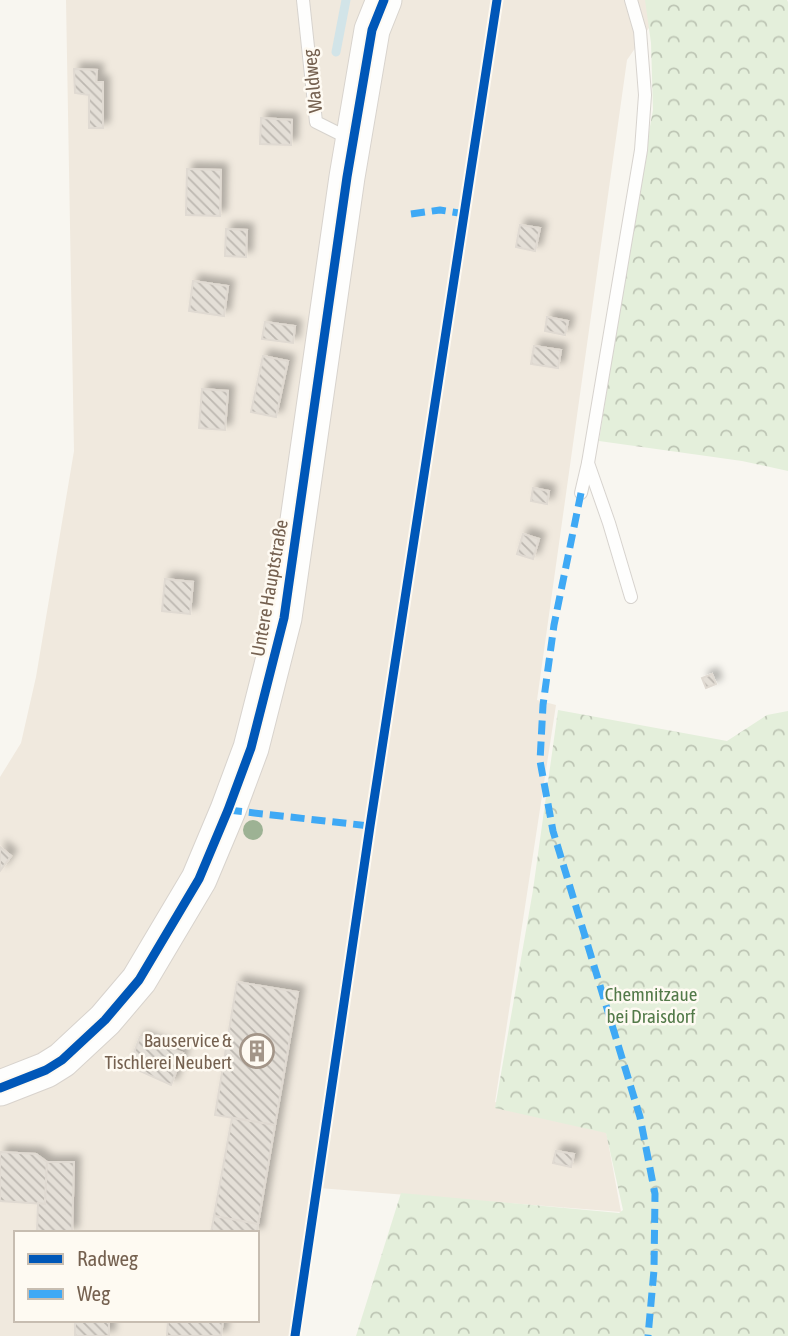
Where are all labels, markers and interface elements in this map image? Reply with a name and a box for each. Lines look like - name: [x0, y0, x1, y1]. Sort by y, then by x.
- street label: Waldweg: [298, 47, 326, 114]
- street label: Untere Hauptstraße: [246, 518, 292, 658]
- park label: Chemnitzaue bei Draisdorf: [605, 983, 697, 1027]
- place label: Bauservice & Tischlerei Neubert: [105, 1029, 232, 1073]
- building icon: Bauservice & Tischlerei Neubert: [238, 1032, 276, 1070]
- legend: [14, 1231, 259, 1322]
- text: Radweg: [77, 1246, 138, 1270]
- text: Weg: [77, 1281, 110, 1305]

